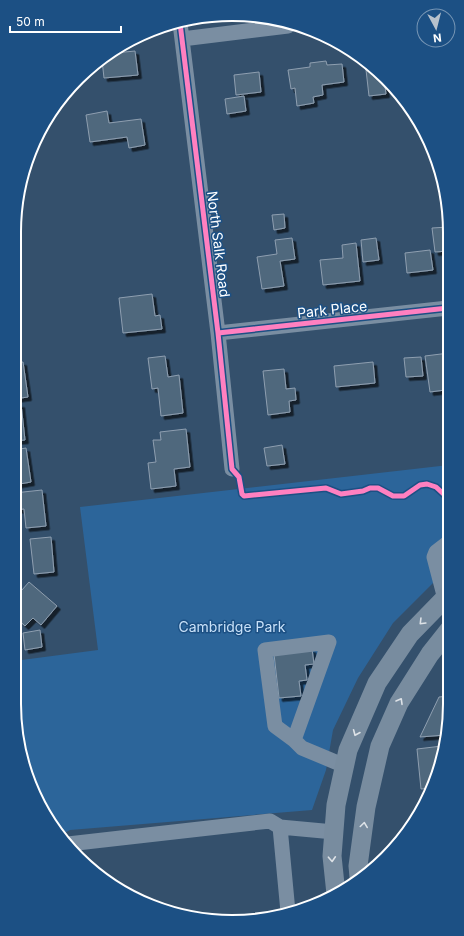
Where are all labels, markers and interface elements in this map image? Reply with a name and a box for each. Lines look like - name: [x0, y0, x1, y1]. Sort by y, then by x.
- scale bar: [10, 8, 121, 34]
- north arrow: [416, 8, 456, 48]
- text: 50 m: [16, 14, 45, 29]
- text: N: [432, 30, 442, 45]
- street label: North Salk Road: [204, 190, 234, 298]
- street label: Park Place: [296, 297, 368, 321]
- one-way arrow: [419, 617, 427, 625]
- park label: Cambridge Park: [178, 618, 286, 635]
- one-way arrow: [396, 698, 403, 705]
- one-way arrow: [353, 728, 361, 736]
- one-way arrow: [359, 822, 368, 828]
- one-way arrow: [328, 856, 337, 862]

